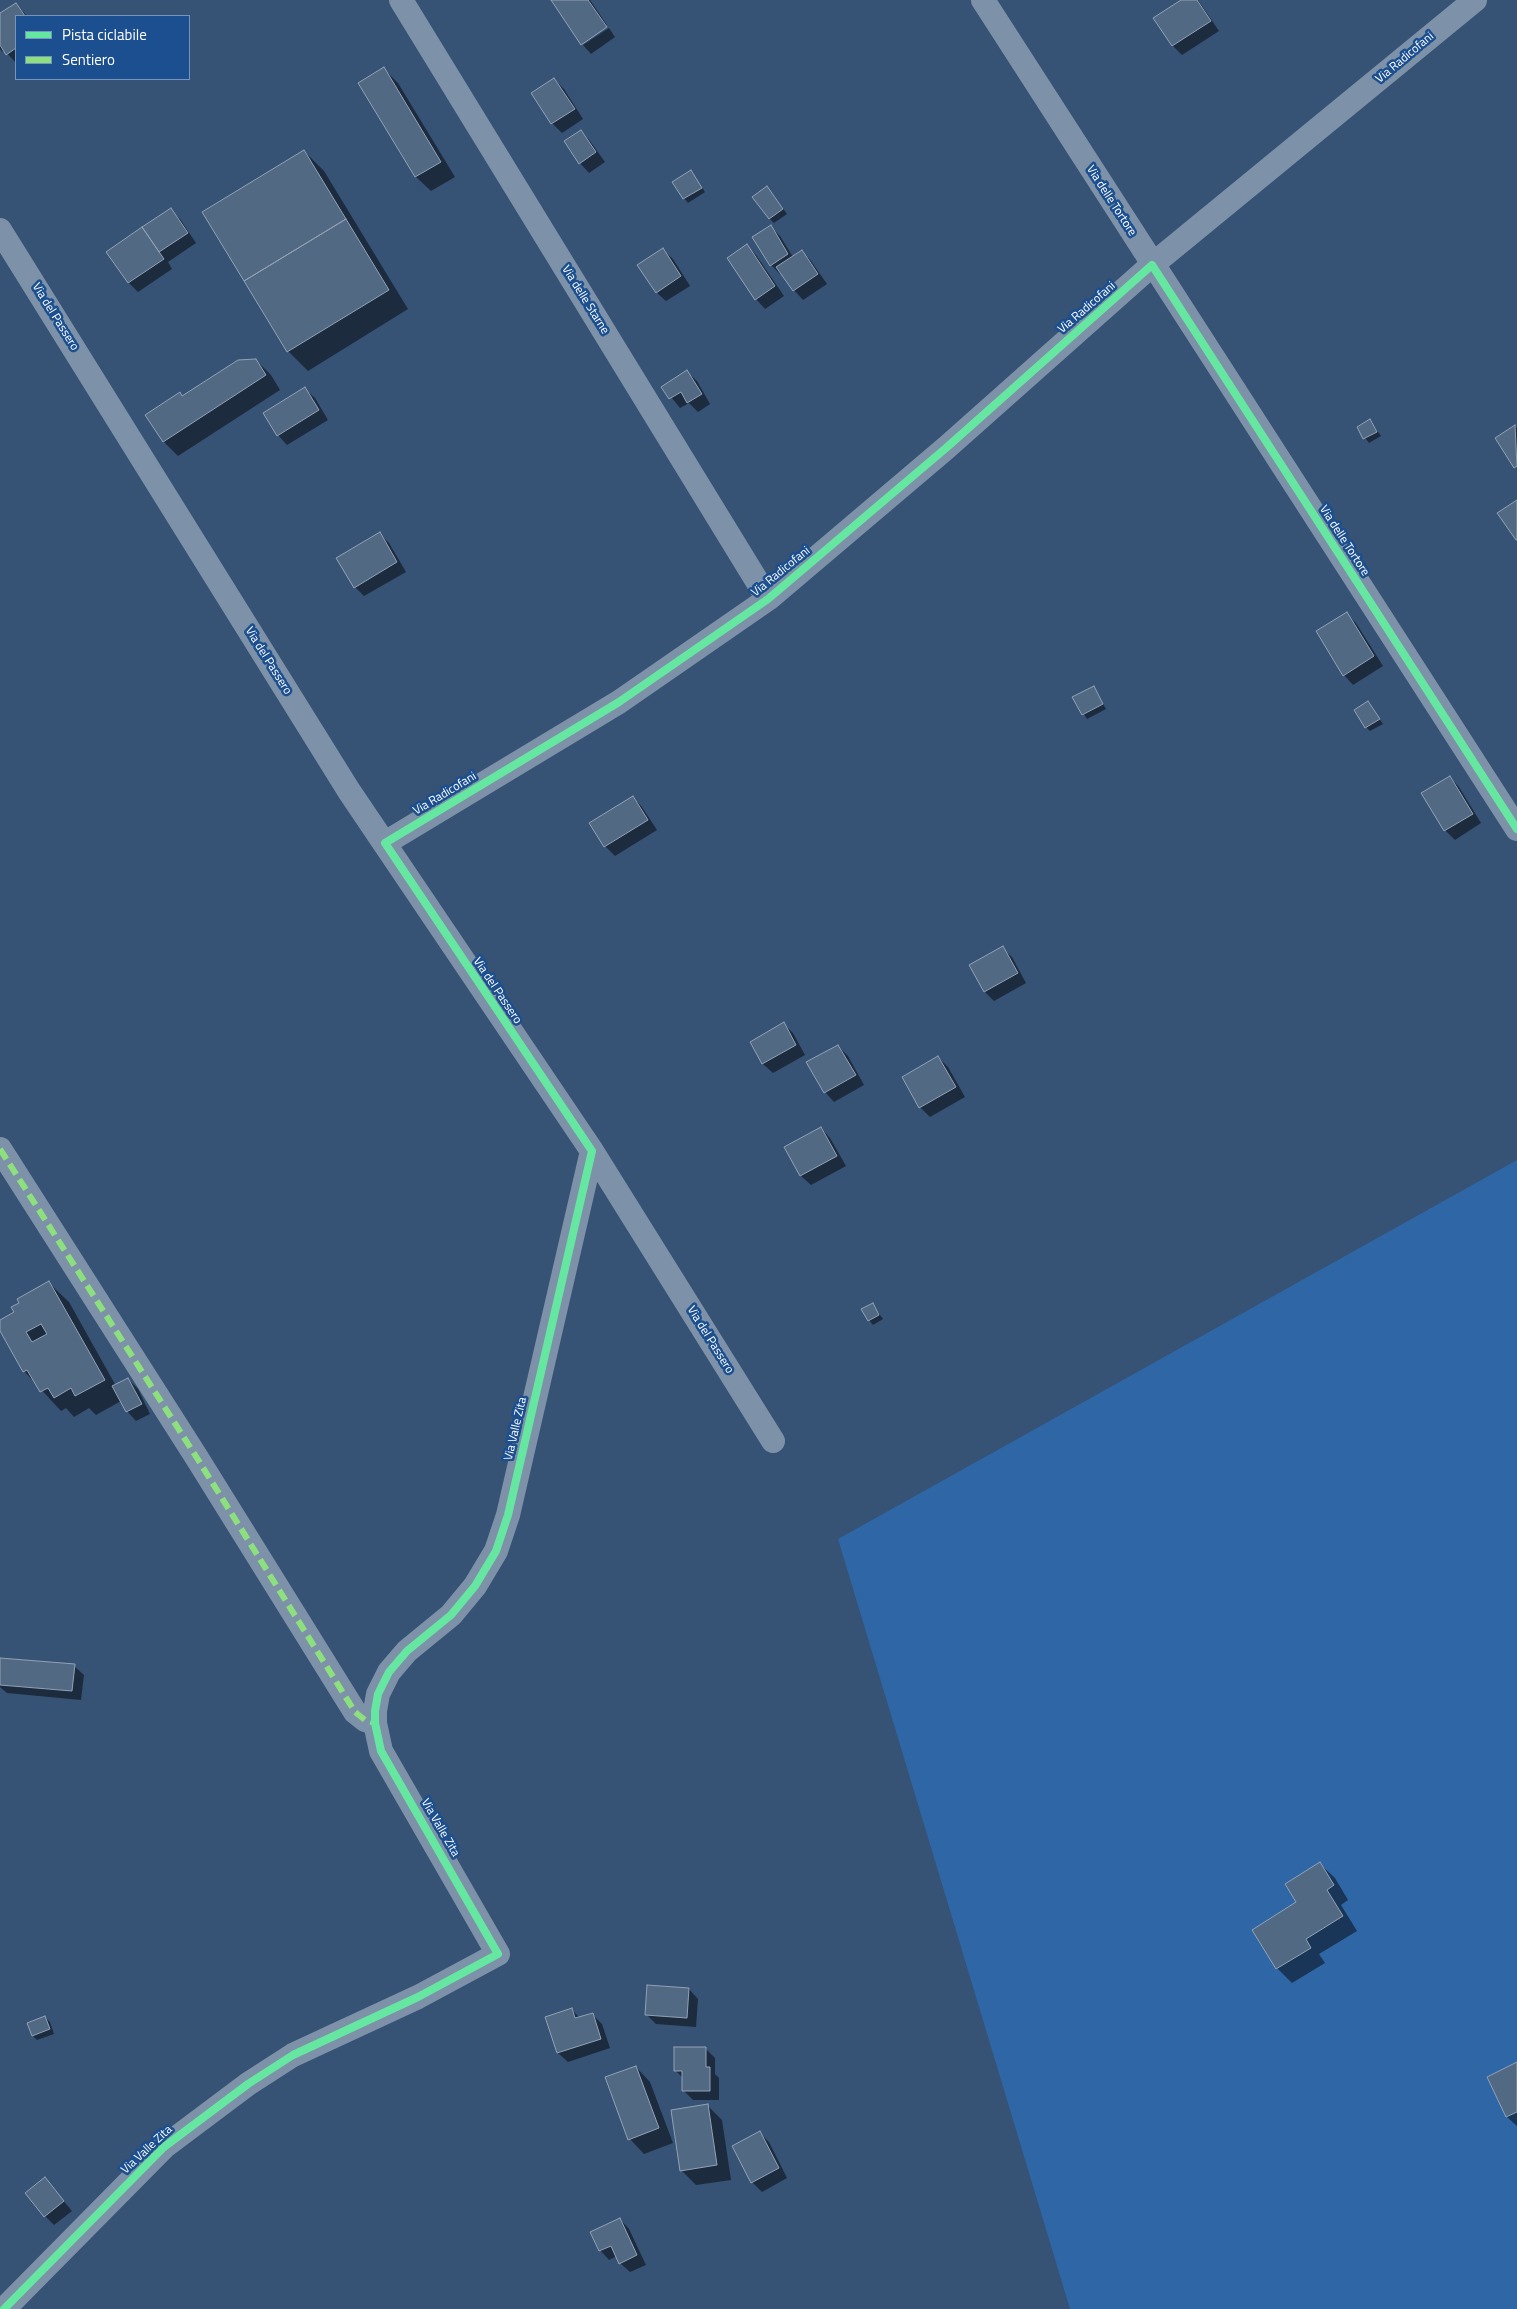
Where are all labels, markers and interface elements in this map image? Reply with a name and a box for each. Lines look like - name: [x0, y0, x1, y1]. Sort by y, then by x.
- legend: [15, 15, 190, 80]
- text: Pista ciclabile: [62, 23, 147, 46]
- street label: Via Radicofani: [1373, 30, 1437, 86]
- text: Sentiero: [62, 48, 115, 71]
- street label: Via delle Tortore: [1083, 163, 1139, 239]
- street label: Via delle Starne: [558, 263, 612, 337]
- street label: Via Radicofani: [1055, 279, 1119, 337]
- street label: Via del Passero: [29, 281, 81, 353]
- street label: Via delle Tortore: [1316, 503, 1372, 579]
- street label: Via Radicofani: [749, 544, 813, 600]
- street label: Via del Passero: [242, 625, 294, 697]
- street label: Via Radicofani: [411, 769, 479, 819]
- street label: Via del Passero: [470, 955, 524, 1027]
- street label: Via del Passero: [684, 1304, 736, 1376]
- street label: Via Valle Zita: [502, 1396, 530, 1462]
- street label: Via Valle Zita: [418, 1796, 462, 1860]
- street label: Via Valle Zita: [119, 2123, 175, 2177]

